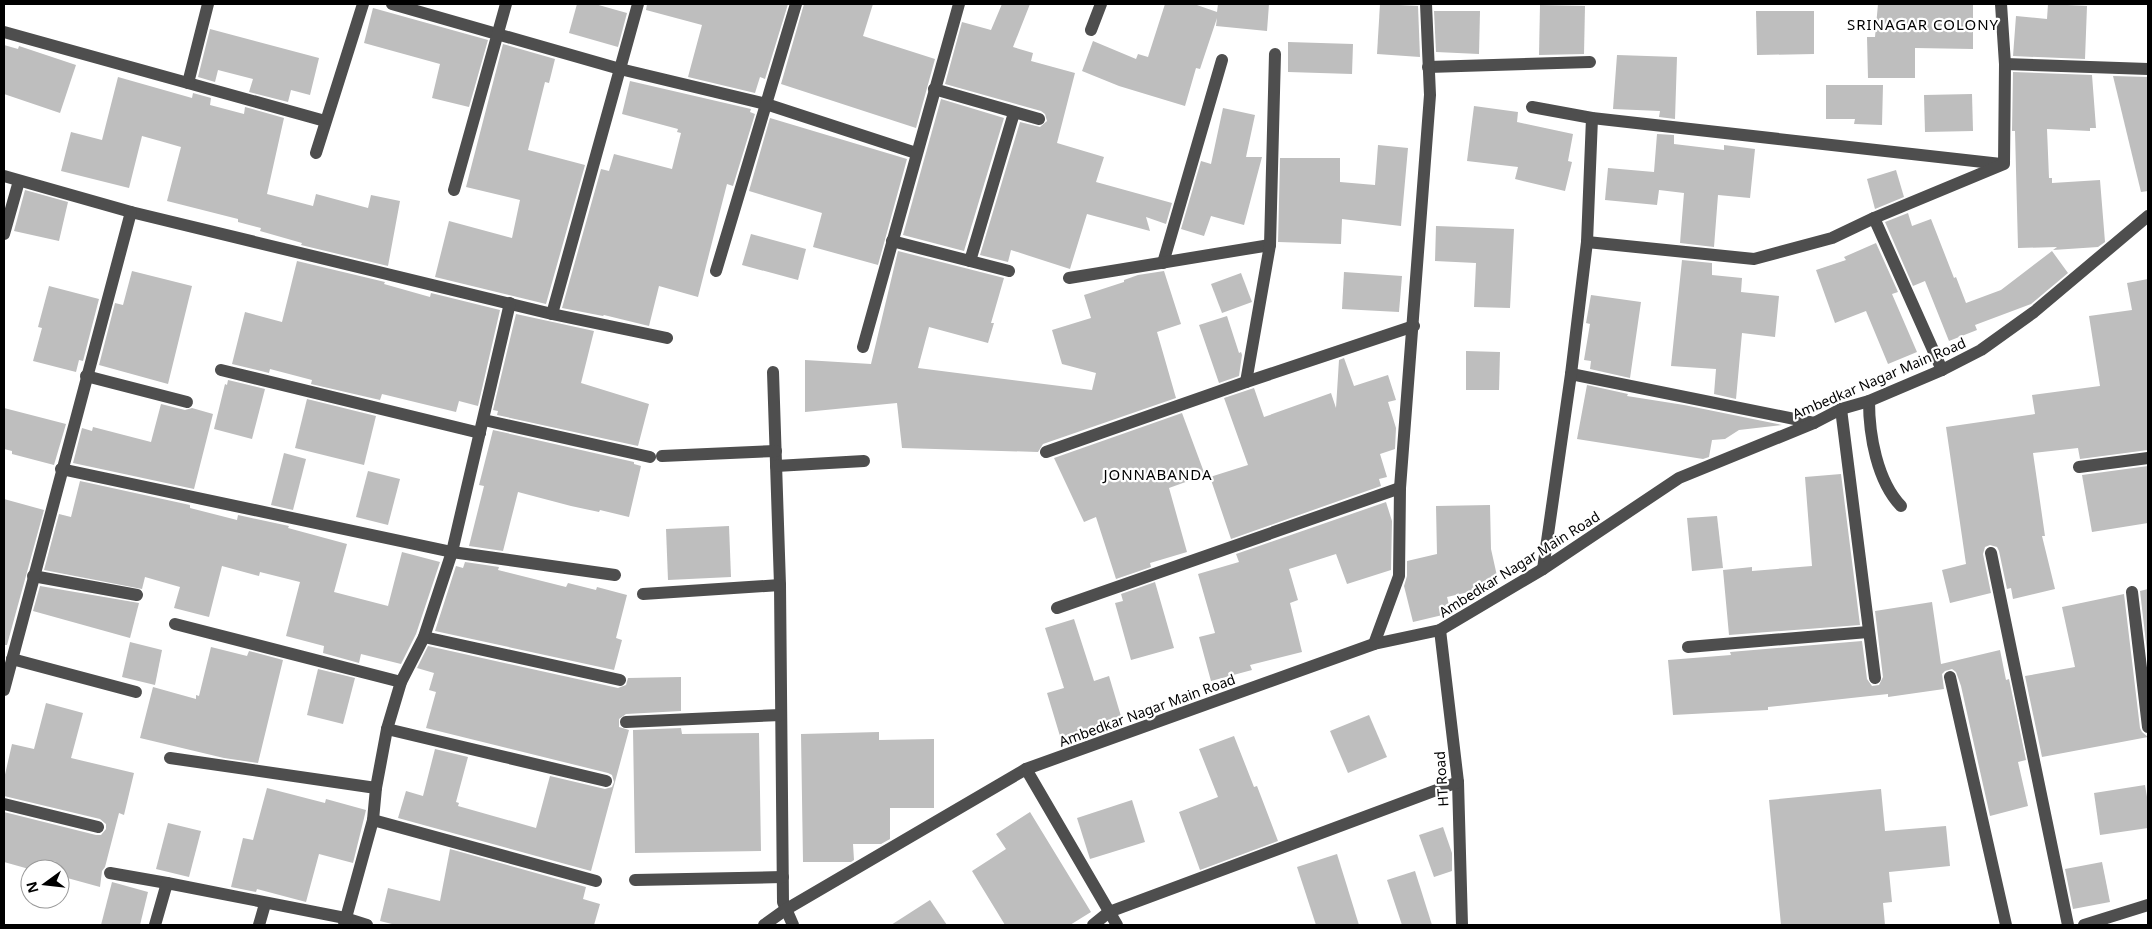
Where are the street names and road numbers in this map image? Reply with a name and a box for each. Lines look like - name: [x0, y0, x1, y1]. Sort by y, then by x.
- street label: Ambedkar Nagar Main Road: [1790, 333, 1968, 423]
- street label: Ambedkar Nagar Main Road: [1435, 507, 1603, 621]
- street label: Ambedkar Nagar Main Road: [1056, 669, 1238, 751]
- street label: HT Road: [1430, 751, 1452, 807]

